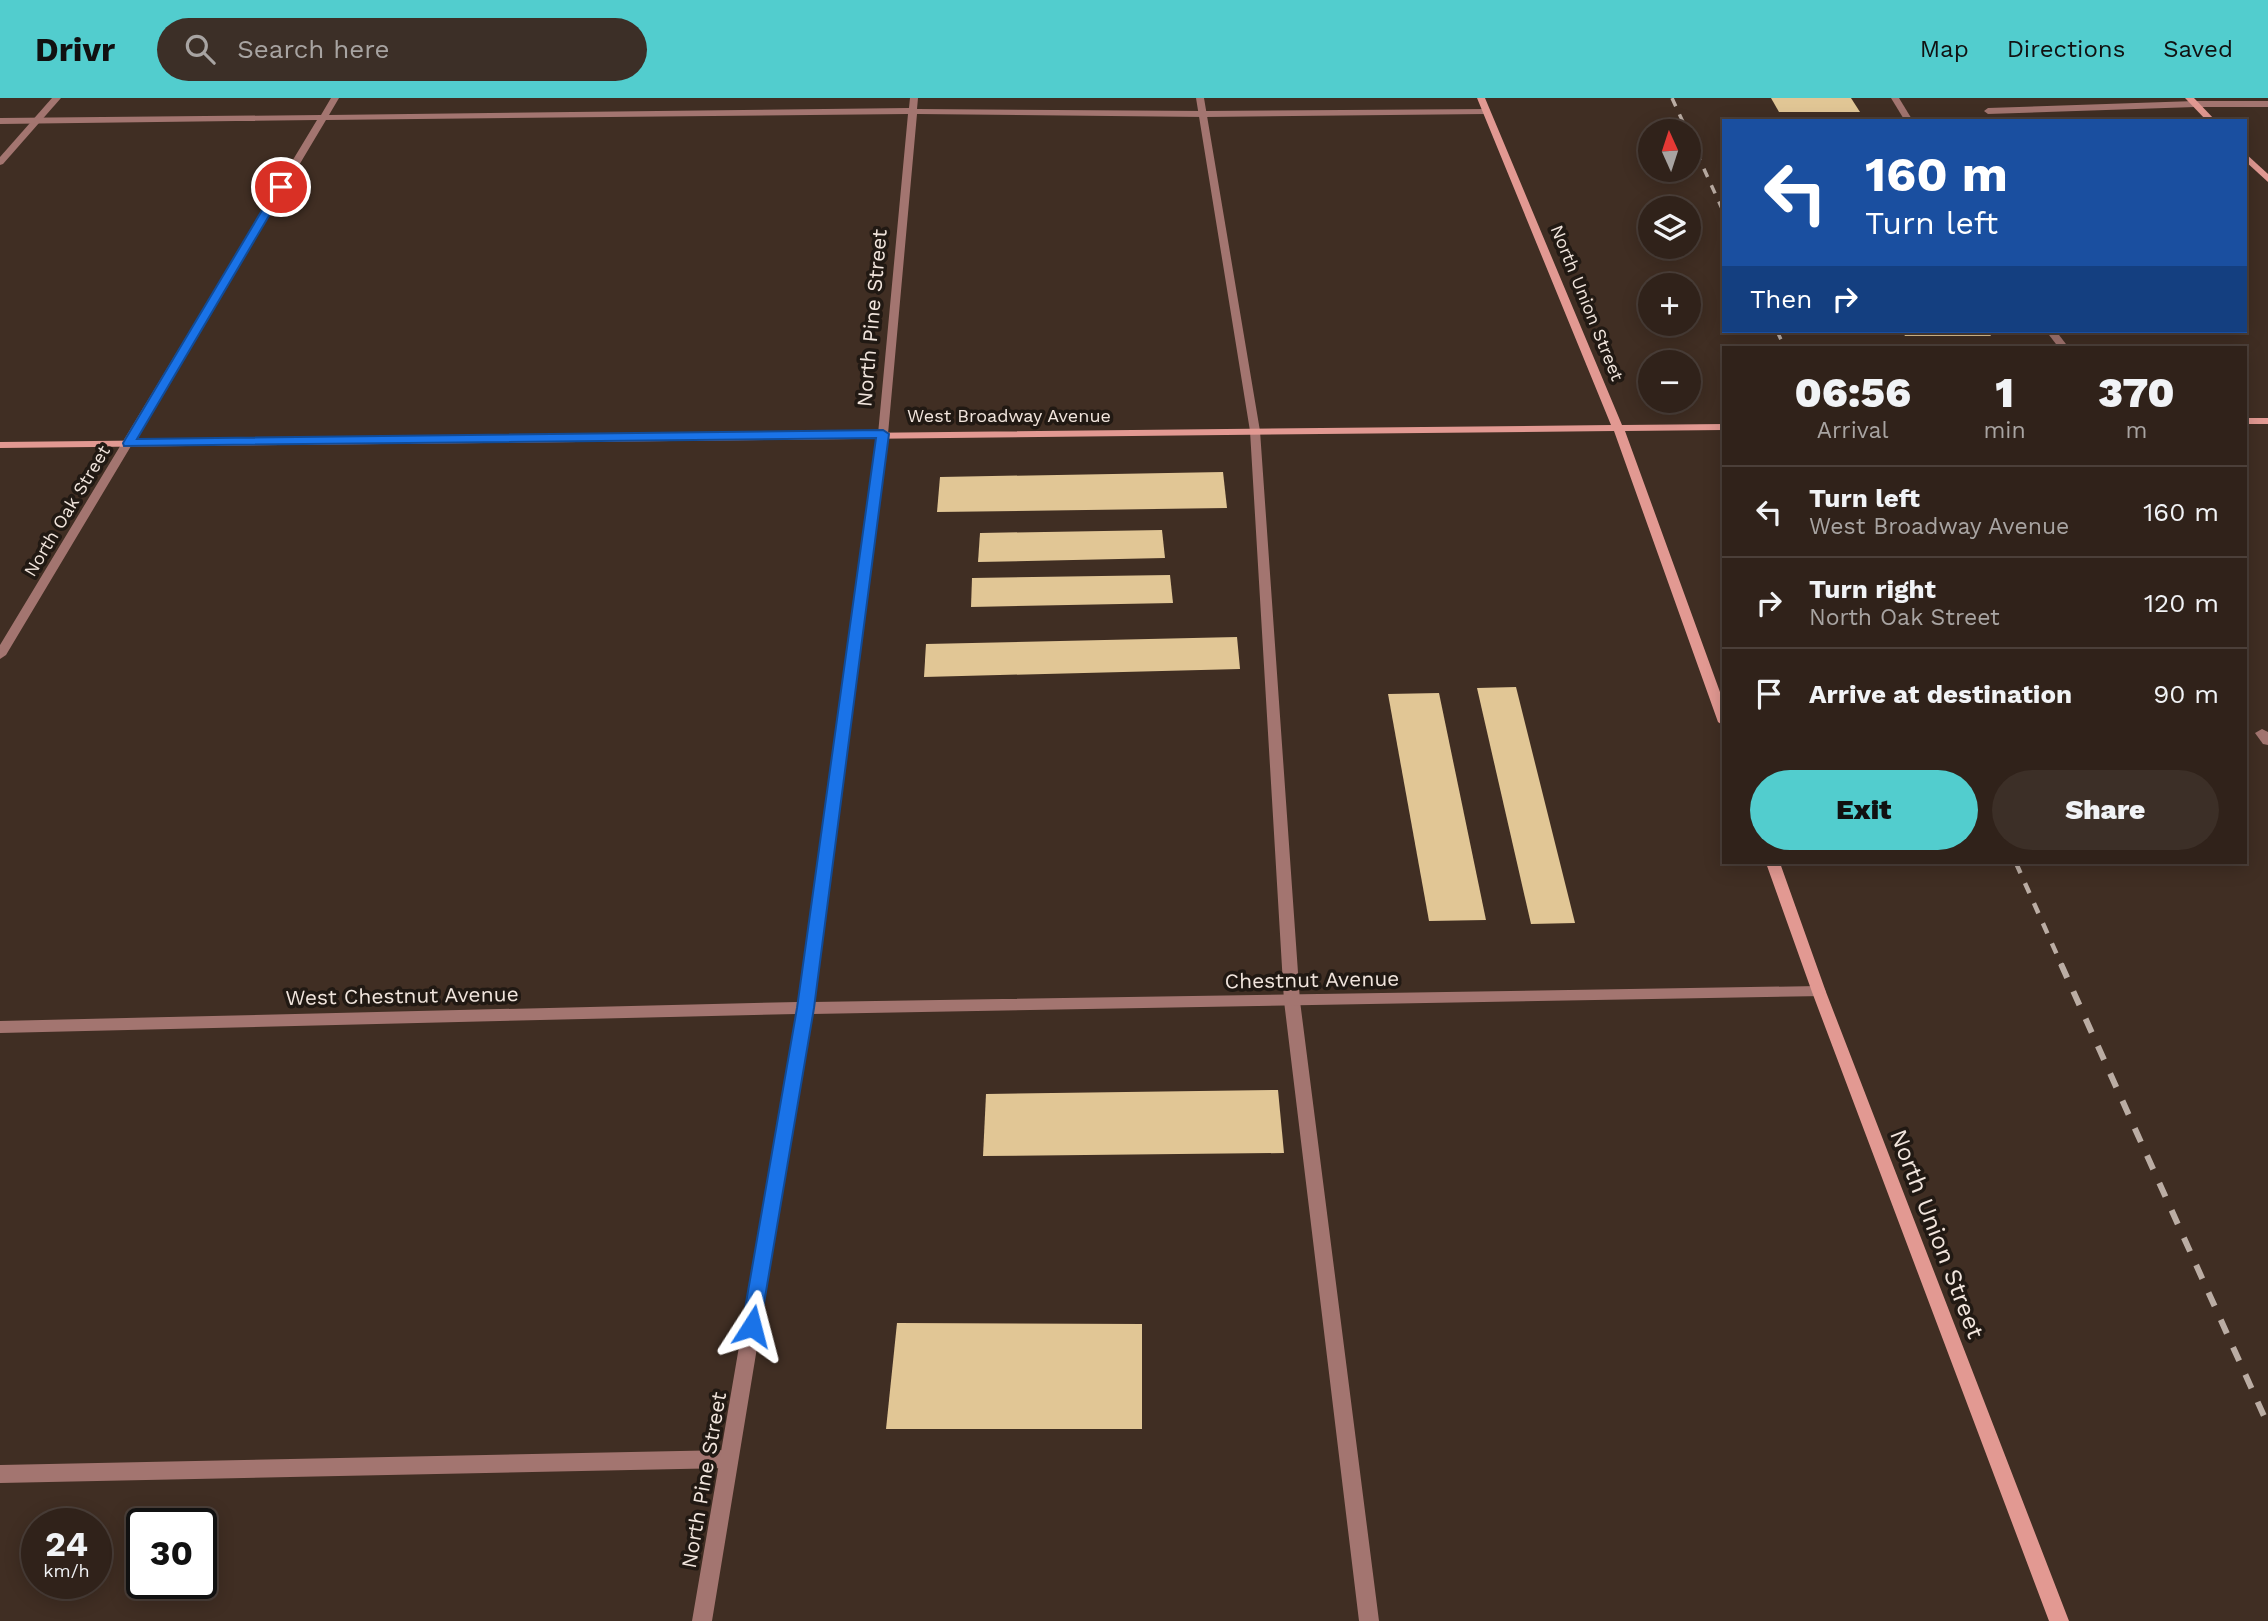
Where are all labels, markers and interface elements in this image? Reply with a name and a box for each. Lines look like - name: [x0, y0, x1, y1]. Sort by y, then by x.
- search box: [157, 18, 647, 81]
- text: Drivr: [35, 30, 115, 69]
- icon: search: [181, 30, 219, 68]
- text: Search here: [237, 34, 390, 64]
- text: Map: [1920, 35, 1969, 63]
- text: Directions: [2007, 35, 2125, 63]
- text: Saved: [2163, 35, 2233, 63]
- north arrow: [1638, 119, 1701, 182]
- map controls: [1638, 119, 1701, 413]
- text: 160 m: [1865, 145, 2008, 203]
- icon: left: [1750, 147, 1841, 238]
- pin: [251, 157, 311, 217]
- icon: arrive: [262, 168, 300, 206]
- button: layers: [1638, 196, 1701, 259]
- text: Turn left: [1865, 204, 1998, 242]
- street label: North Union Street: [1547, 222, 1629, 384]
- street label: North Pine Street: [851, 228, 892, 408]
- button: +: [1638, 273, 1701, 336]
- icon: right: [1826, 280, 1864, 318]
- text: Then: [1750, 284, 1812, 314]
- button: −: [1638, 350, 1701, 413]
- text: 06:56: [1794, 368, 1911, 417]
- text: 1: [1995, 368, 2014, 417]
- text: 370: [2098, 368, 2175, 417]
- street label: West Broadway Avenue: [907, 405, 1111, 426]
- text: Arrival: [1817, 417, 1889, 444]
- text: min: [1983, 417, 2026, 444]
- text: m: [2125, 417, 2147, 444]
- street label: North Oak Street: [19, 441, 114, 580]
- text: Turn left: [1809, 483, 1920, 513]
- icon: left: [1750, 493, 1788, 531]
- text: 160 m: [2143, 497, 2219, 527]
- text: West Broadway Avenue: [1809, 513, 2069, 540]
- text: Turn right: [1809, 574, 1936, 604]
- icon: right: [1750, 584, 1788, 622]
- text: 120 m: [2144, 588, 2219, 618]
- text: North Oak Street: [1809, 604, 2000, 631]
- icon: arrive: [1750, 675, 1788, 713]
- text: Arrive at destination: [1809, 679, 2072, 709]
- text: 90 m: [2153, 679, 2219, 709]
- button: Exit: [1750, 770, 1978, 850]
- button: Share: [1992, 770, 2219, 850]
- street label: Chestnut Avenue: [1224, 965, 1400, 994]
- street label: West Chestnut Avenue: [285, 981, 519, 1010]
- street label: North Union Street: [1884, 1125, 1990, 1343]
- position arrow: [715, 1289, 789, 1363]
- street label: North Pine Street: [676, 1390, 731, 1570]
- speed limit sign: 30: [126, 1508, 217, 1599]
- text: 24: [45, 1523, 88, 1565]
- text: km/h: [43, 1560, 90, 1581]

